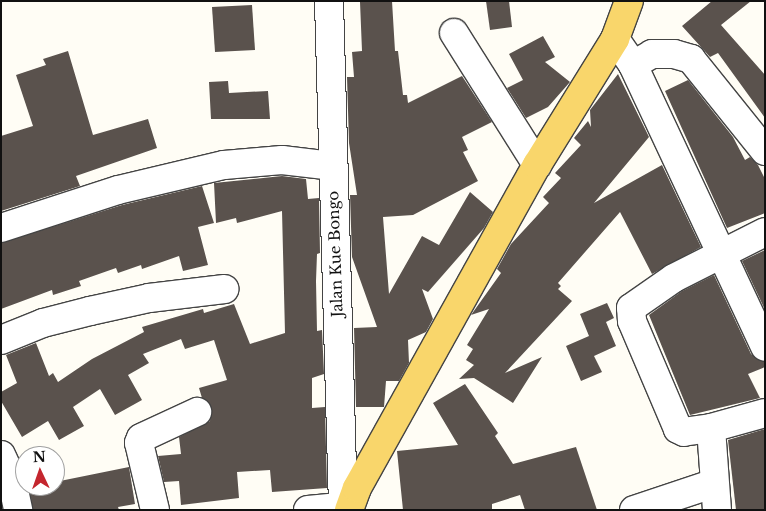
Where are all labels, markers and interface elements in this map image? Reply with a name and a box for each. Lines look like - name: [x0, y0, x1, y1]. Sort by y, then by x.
- street label: Jalan Kue Bongo: [324, 191, 346, 317]
- north arrow: [15, 446, 65, 496]
- text: N: [32, 448, 46, 466]

